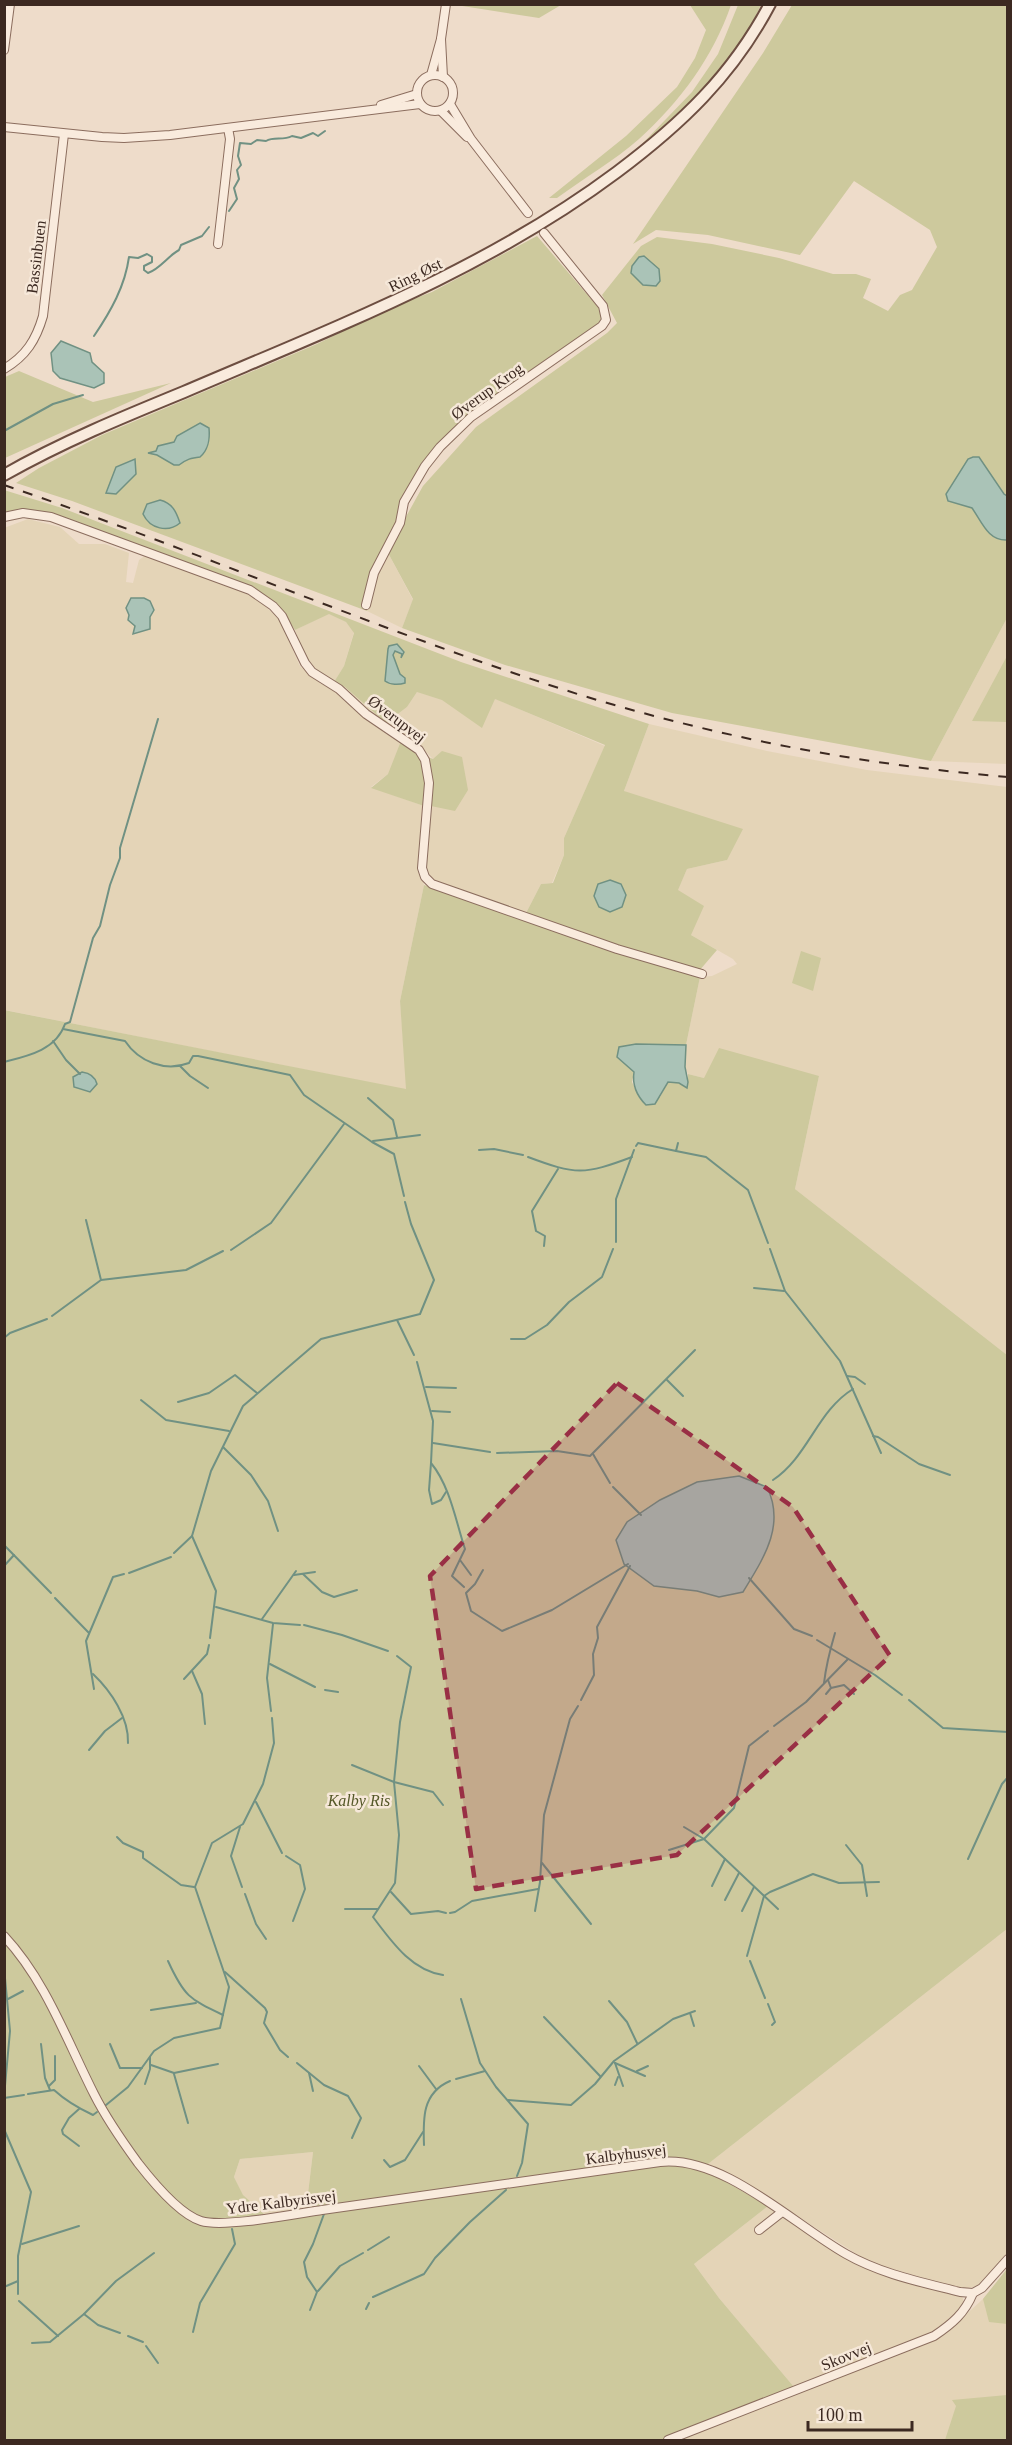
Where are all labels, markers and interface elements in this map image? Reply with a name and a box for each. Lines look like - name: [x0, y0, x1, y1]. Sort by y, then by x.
- street label: Bassinbuen: [23, 219, 49, 295]
- street label: Ring Øst: [386, 255, 445, 296]
- street label: Øverup Krog: [448, 359, 527, 424]
- street label: Øverupvej: [364, 692, 429, 747]
- park label: Kalby Ris: [327, 1792, 390, 1810]
- street label: Kalbyhusvej: [585, 2141, 667, 2168]
- street label: Ydre Kalbyrisvej: [225, 2187, 337, 2218]
- street label: Skovvej: [818, 2338, 874, 2375]
- scale bar: [808, 2394, 912, 2432]
- text: 100 m: [817, 2405, 863, 2425]

